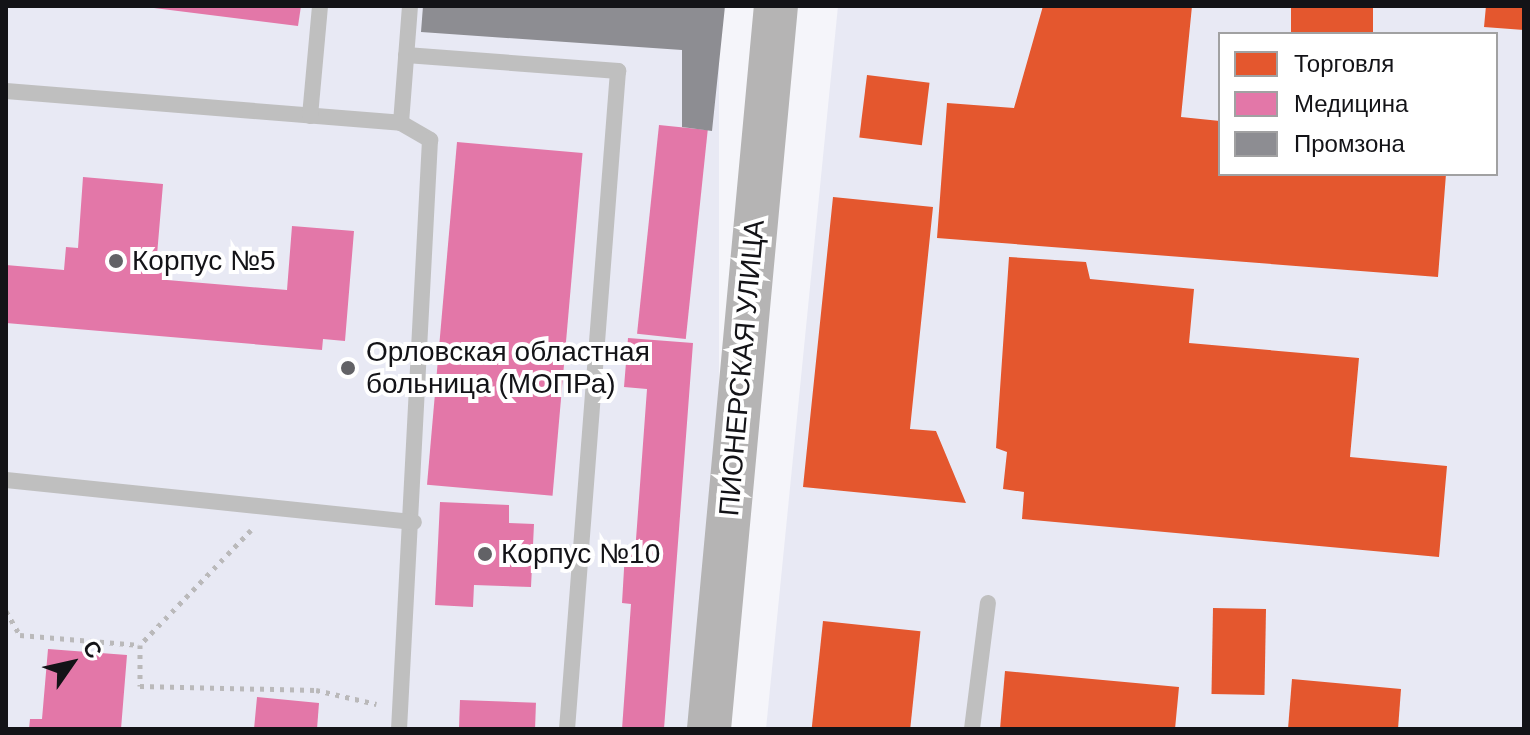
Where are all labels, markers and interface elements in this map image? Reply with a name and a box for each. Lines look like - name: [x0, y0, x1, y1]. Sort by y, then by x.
- legend: [1218, 32, 1498, 176]
- text: Торговля: [1294, 50, 1394, 77]
- text: Медицина: [1294, 90, 1408, 117]
- text: Промзона: [1294, 130, 1405, 157]
- street label: ПИОНЕРСКАЯ УЛИЦА: [712, 218, 772, 518]
- place label: Корпус №5: [132, 244, 276, 278]
- marker: Корпус №5: [107, 252, 125, 270]
- place label: Орловская областная больница (МОПРа): [366, 335, 650, 401]
- marker: Орловская областная больница (МОПРа): [337, 357, 359, 379]
- place label: Корпус №10: [501, 537, 660, 571]
- marker: Корпус №10: [476, 545, 494, 563]
- north arrow: [32, 623, 112, 703]
- text: С: [78, 636, 107, 663]

